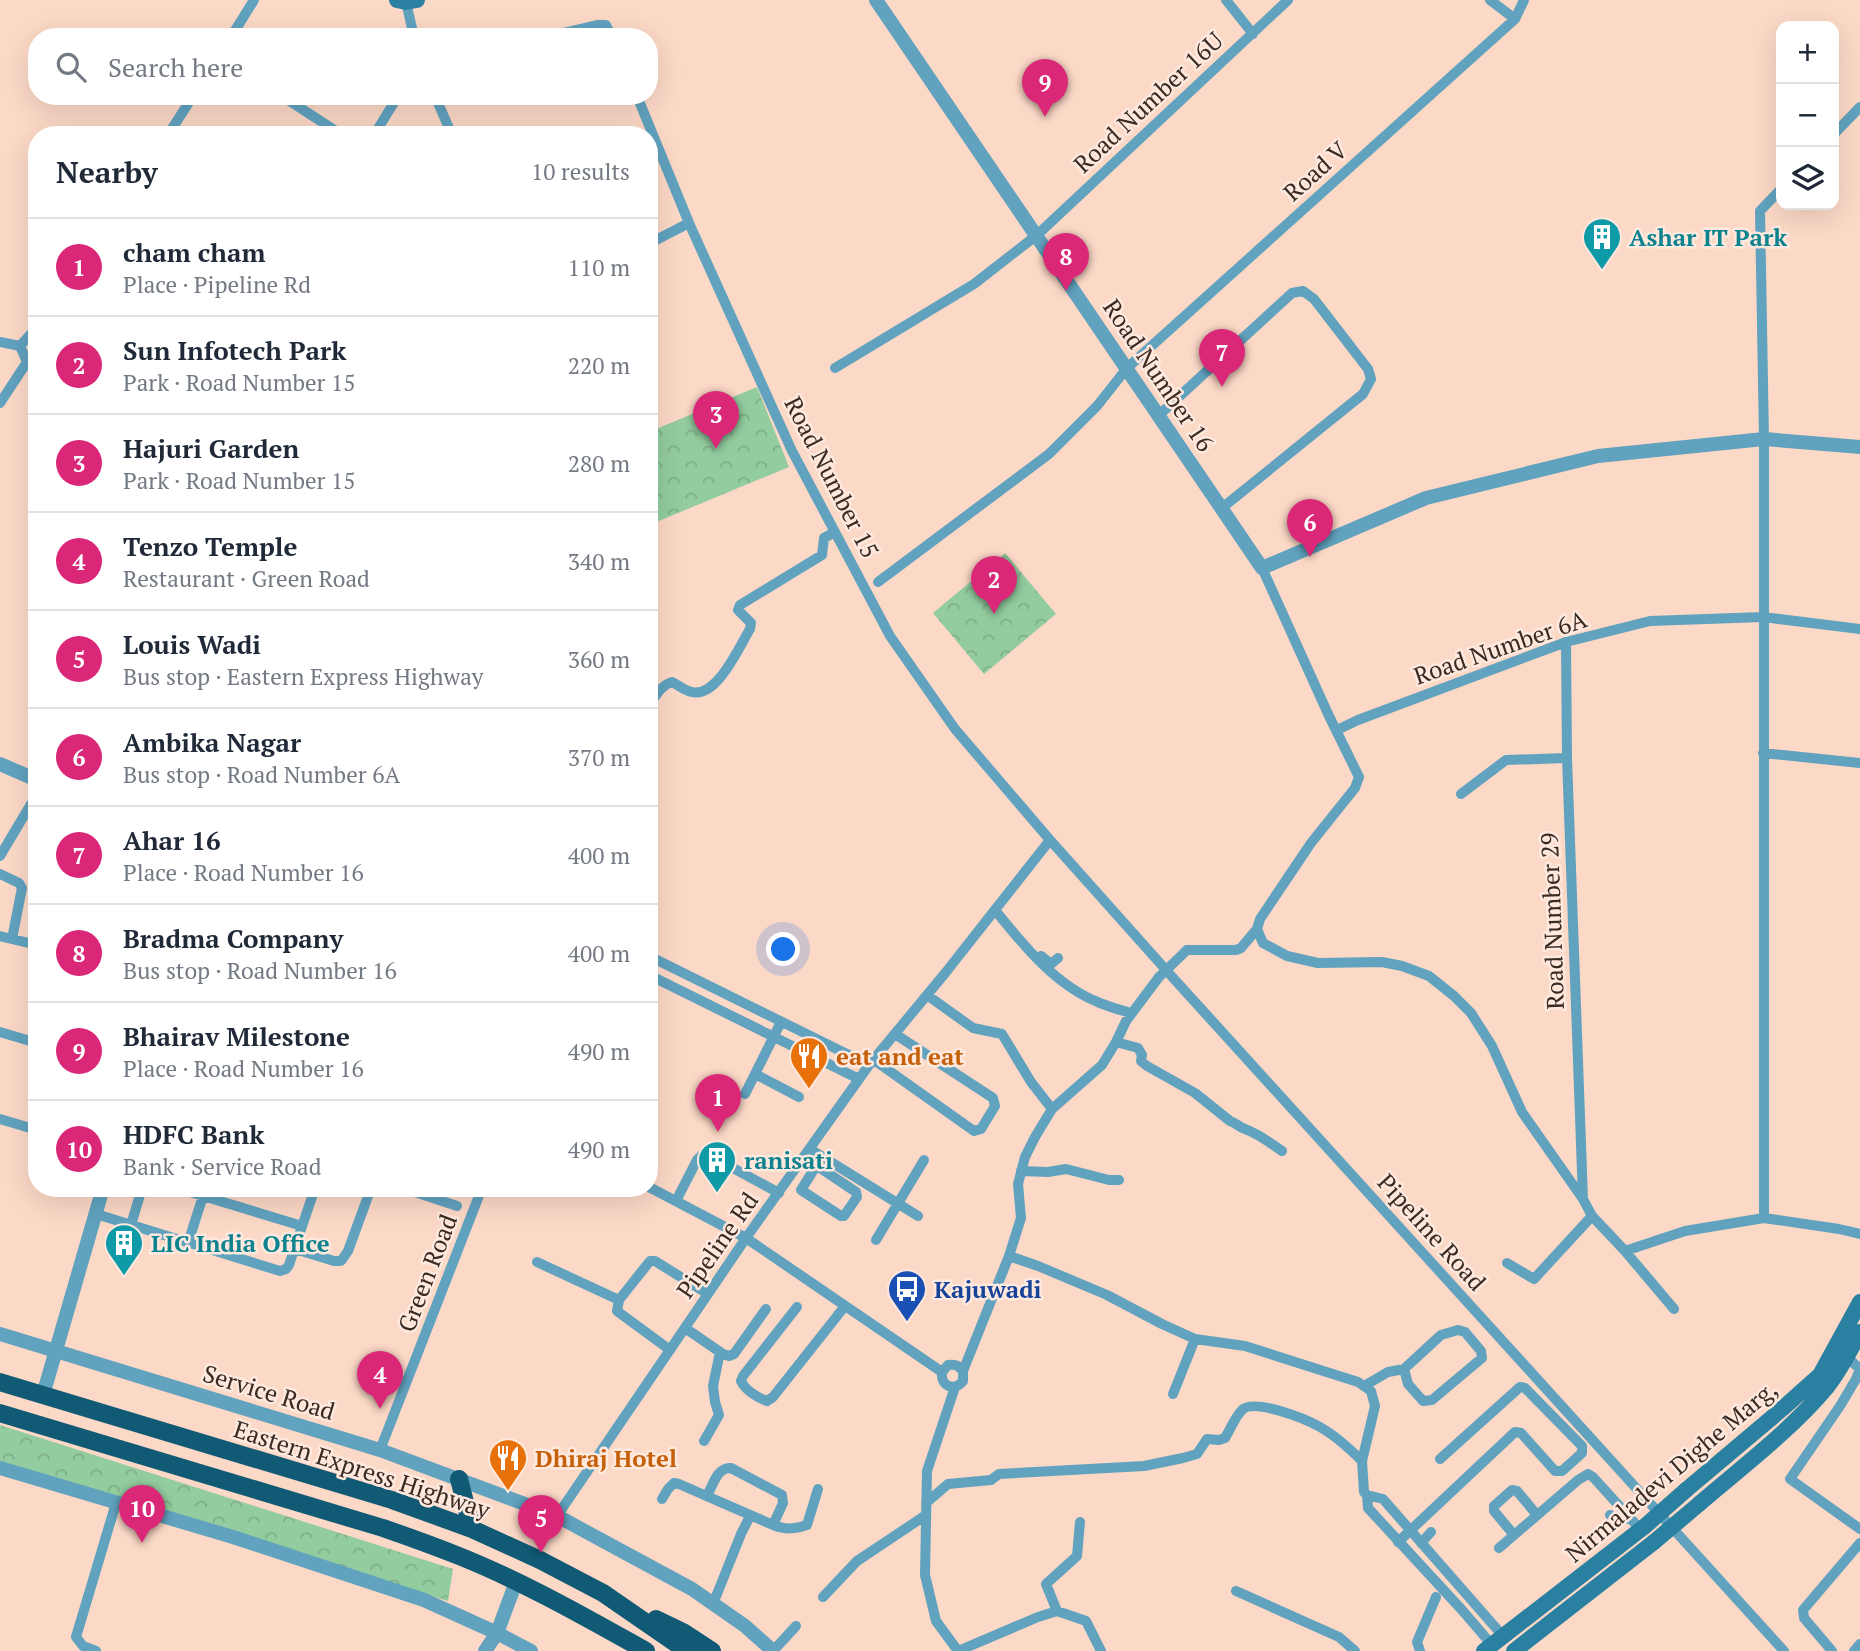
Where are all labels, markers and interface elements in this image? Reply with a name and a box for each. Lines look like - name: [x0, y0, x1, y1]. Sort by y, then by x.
- map controls: [1776, 21, 1839, 210]
- button: +: [1776, 21, 1839, 84]
- street label: Road Number 16U: [1066, 24, 1230, 180]
- search box: [28, 28, 658, 105]
- icon: search: [52, 48, 90, 86]
- text: Search here: [108, 50, 243, 84]
- pin: 9: [1022, 59, 1068, 117]
- button: −: [1776, 84, 1839, 147]
- street label: Road V: [1276, 134, 1354, 208]
- button: layers: [1776, 147, 1839, 210]
- text: Nearby: [56, 152, 158, 192]
- text: 10 results: [531, 156, 630, 187]
- building icon: Ashar IT Park: [1581, 216, 1623, 271]
- place label: Ashar IT Park: [1629, 221, 1787, 253]
- pin: 8: [1043, 233, 1089, 291]
- text: cham cham: [123, 235, 265, 269]
- text: 1: [73, 252, 86, 283]
- text: 110 m: [568, 252, 630, 283]
- text: Place · Pipeline Rd: [123, 269, 311, 300]
- street label: Road Number 16: [1096, 293, 1222, 458]
- pin: 7: [1199, 329, 1245, 387]
- text: Sun Infotech Park: [123, 333, 346, 367]
- text: 2: [73, 350, 86, 381]
- text: 220 m: [568, 350, 630, 381]
- text: Park · Road Number 15: [123, 367, 356, 398]
- pin: 3: [693, 391, 739, 449]
- street label: Road Number 15: [778, 391, 886, 563]
- text: Hajuri Garden: [123, 431, 299, 465]
- text: 3: [73, 448, 86, 479]
- text: 280 m: [568, 448, 630, 479]
- text: Park · Road Number 15: [123, 465, 356, 496]
- pin: 6: [1287, 499, 1333, 557]
- text: Tenzo Temple: [123, 529, 297, 563]
- text: 4: [73, 546, 86, 577]
- text: 340 m: [568, 546, 630, 577]
- pin: 2: [971, 556, 1017, 614]
- text: Restaurant · Green Road: [123, 563, 370, 594]
- street label: Road Number 6A: [1409, 602, 1591, 692]
- text: Louis Wadi: [123, 627, 261, 661]
- text: 5: [73, 644, 86, 675]
- text: 360 m: [568, 644, 630, 675]
- text: Bus stop · Eastern Express Highway: [123, 661, 483, 692]
- text: Ambika Nagar: [123, 725, 301, 759]
- text: 6: [73, 742, 86, 773]
- text: 370 m: [568, 742, 630, 773]
- text: Bus stop · Road Number 6A: [123, 759, 400, 790]
- text: Ahar 16: [123, 823, 221, 857]
- street label: Road Number 29: [1533, 832, 1571, 1010]
- text: 7: [73, 840, 86, 871]
- text: 400 m: [568, 840, 630, 871]
- text: Place · Road Number 16: [123, 857, 364, 888]
- text: Bradma Company: [123, 921, 343, 955]
- your location: [766, 932, 800, 966]
- text: 8: [73, 938, 86, 969]
- text: 400 m: [568, 938, 630, 969]
- text: Bus stop · Road Number 16: [123, 955, 397, 986]
- text: Bhairav Milestone: [123, 1019, 350, 1053]
- restaurant icon: eat and eat: [788, 1035, 830, 1090]
- text: 9: [73, 1036, 86, 1067]
- text: 490 m: [568, 1036, 630, 1067]
- place label: eat and eat: [836, 1040, 964, 1072]
- text: Place · Road Number 16: [123, 1053, 364, 1084]
- pin: 1: [695, 1074, 741, 1132]
- text: HDFC Bank: [123, 1117, 264, 1151]
- text: 10: [66, 1134, 92, 1165]
- text: 490 m: [568, 1134, 630, 1165]
- building icon: ranisati: [696, 1139, 738, 1194]
- place label: ranisati: [744, 1144, 833, 1176]
- text: Bank · Service Road: [123, 1151, 321, 1182]
- street label: Pipeline Road: [1371, 1167, 1493, 1297]
- street label: Pipeline Rd: [669, 1186, 765, 1304]
- street label: Green Road: [390, 1210, 464, 1336]
- building icon: LIC India Office: [103, 1222, 145, 1277]
- place label: LIC India Office: [151, 1227, 330, 1259]
- bus stop icon: Kajuwadi: [886, 1268, 928, 1323]
- place label: Kajuwadi: [934, 1273, 1042, 1305]
- pin: 4: [357, 1351, 403, 1409]
- street label: Service Road: [199, 1357, 339, 1427]
- street label: Nirmaladevi Dighe Marg,: [1559, 1373, 1783, 1569]
- street label: Eastern Express Highway: [230, 1412, 495, 1526]
- restaurant icon: Dhiraj Hotel: [487, 1437, 529, 1492]
- place label: Dhiraj Hotel: [535, 1442, 677, 1474]
- pin: 10: [119, 1485, 165, 1543]
- pin: 5: [518, 1495, 564, 1553]

